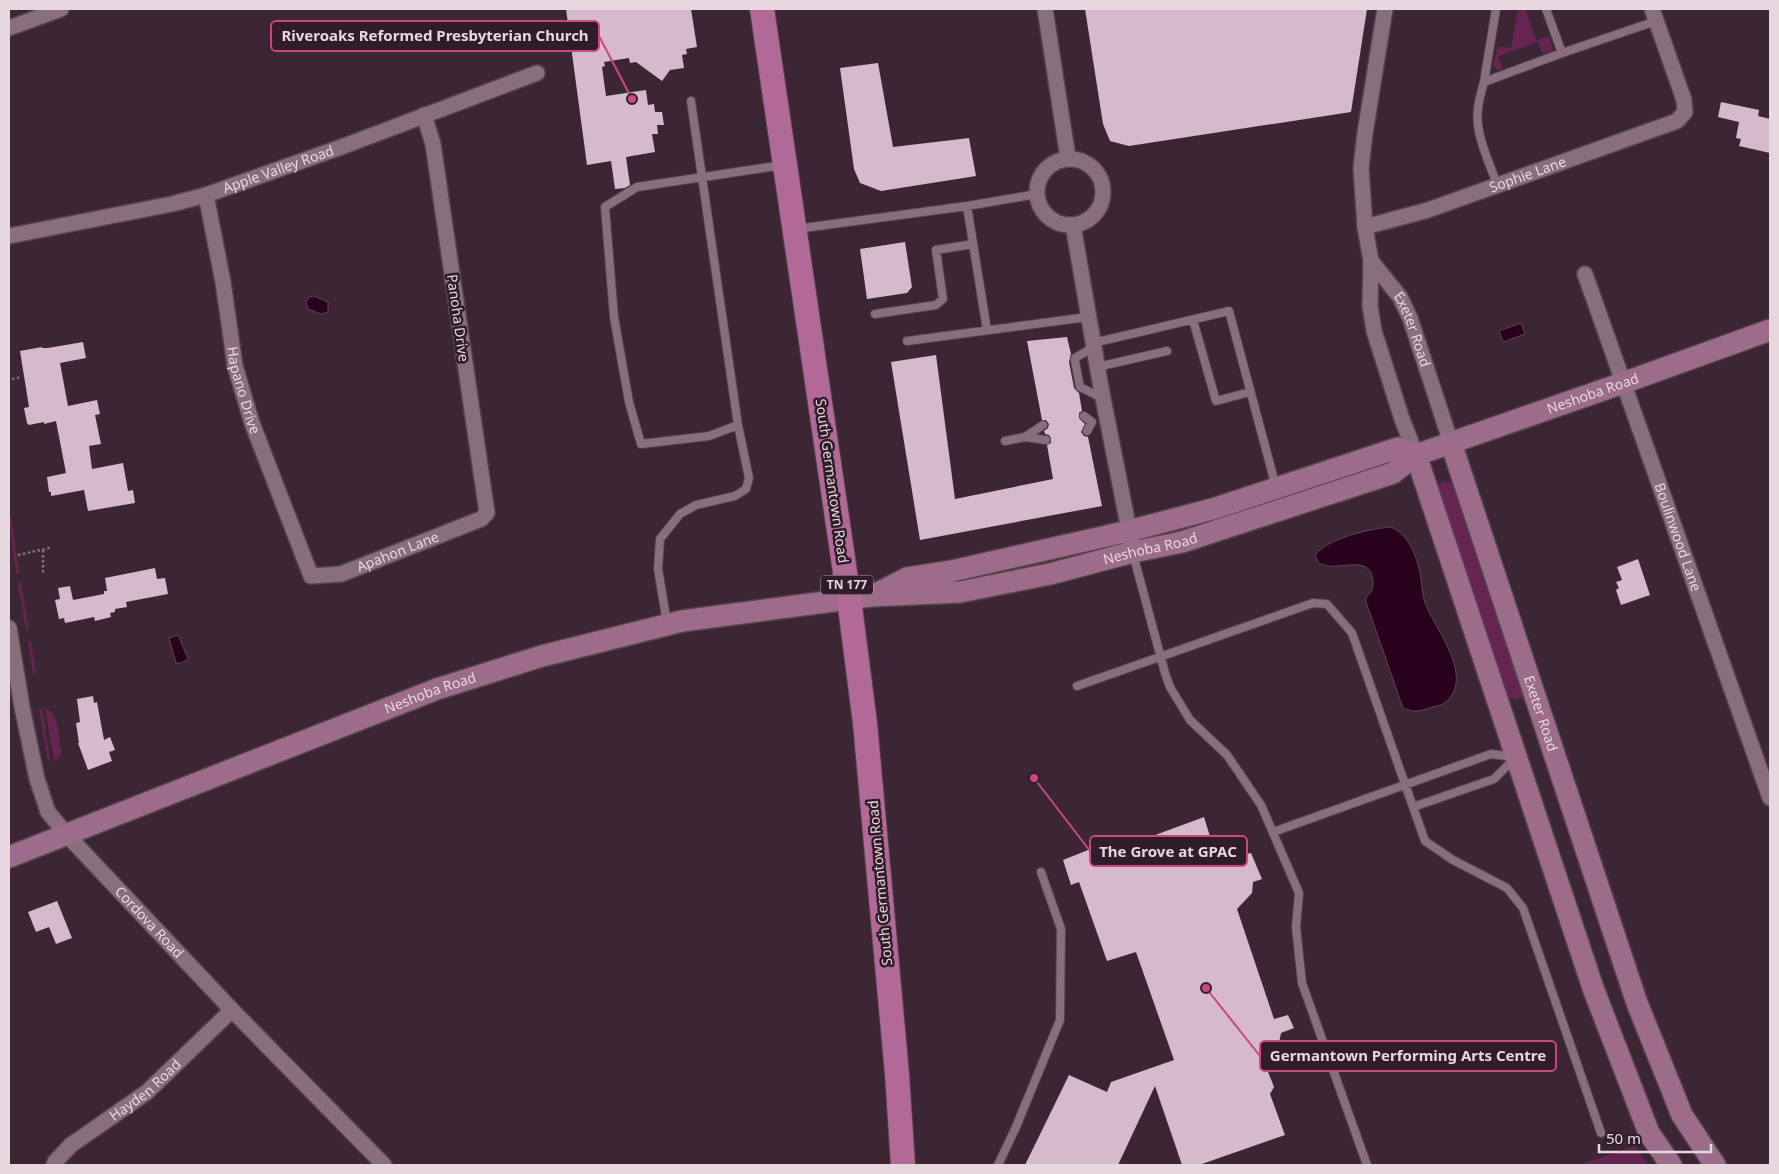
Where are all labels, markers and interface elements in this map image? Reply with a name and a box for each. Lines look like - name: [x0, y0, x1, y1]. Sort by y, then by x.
- callout: Riveroaks Reformed Presbyterian Church: [271, 21, 599, 51]
- text: Riveroaks Reformed Presbyterian Church: [281, 25, 589, 45]
- street label: Apple Valley Road: [220, 140, 336, 197]
- street label: Sophie Lane: [1486, 151, 1569, 196]
- street label: Panoha Drive: [443, 273, 474, 363]
- street label: Exeter Road: [1390, 287, 1435, 369]
- street label: Hapano Drive: [223, 345, 265, 437]
- street label: Neshoba Road: [1544, 368, 1641, 418]
- street label: South Germantown Road: [812, 398, 853, 564]
- street label: Boulinwood Lane: [1650, 480, 1706, 594]
- street label: Apahon Lane: [354, 527, 441, 576]
- street label: Neshoba Road: [1101, 528, 1200, 569]
- road number: TN 177: [821, 576, 873, 594]
- street label: Neshoba Road: [381, 667, 478, 718]
- street label: Exeter Road: [1520, 673, 1563, 754]
- street label: South Germantown Road: [863, 800, 896, 966]
- callout: The Grove at GPAC: [1090, 836, 1247, 866]
- text: The Grove at GPAC: [1099, 841, 1237, 861]
- street label: Cordova Road: [111, 882, 188, 962]
- callout: Germantown Performing Arts Centre: [1260, 1041, 1556, 1071]
- text: Germantown Performing Arts Centre: [1270, 1045, 1546, 1065]
- street label: Hayden Road: [105, 1054, 185, 1125]
- scale bar: [1599, 1122, 1712, 1154]
- text: 50 m: [1606, 1128, 1641, 1148]

